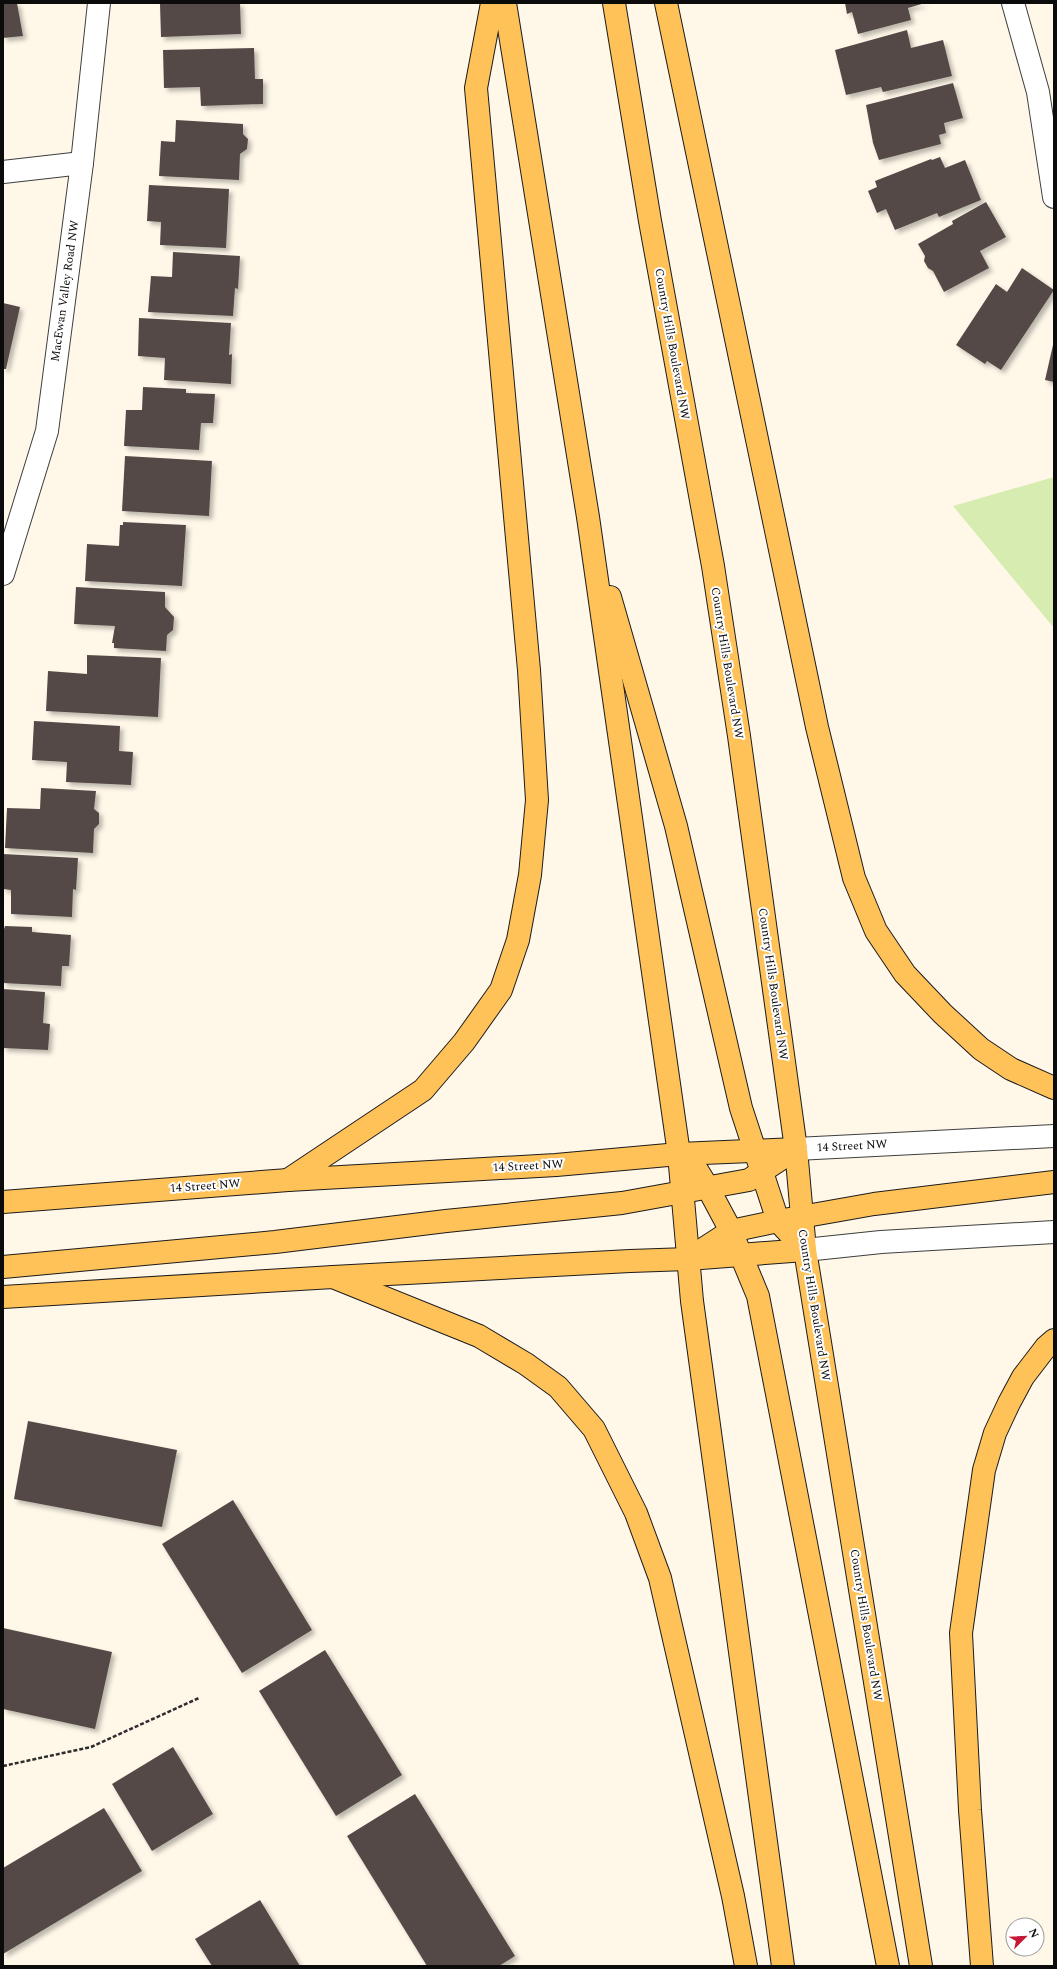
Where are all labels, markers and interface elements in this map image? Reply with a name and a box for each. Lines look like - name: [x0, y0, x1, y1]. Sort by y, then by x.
- street label: MacEwan Valley Road NW: [46, 219, 84, 363]
- street label: Country Hills Boulevard NW: [649, 267, 695, 421]
- street label: Country Hills Boulevard NW: [706, 586, 748, 740]
- street label: Country Hills Boulevard NW: [753, 907, 793, 1062]
- street label: 14 Street NW: [816, 1135, 888, 1157]
- street label: 14 Street NW: [492, 1155, 564, 1177]
- street label: 14 Street NW: [169, 1174, 241, 1198]
- street label: Country Hills Boulevard NW: [793, 1228, 835, 1382]
- street label: Country Hills Boulevard NW: [845, 1548, 887, 1702]
- north arrow: [1005, 1917, 1045, 1957]
- text: N: [1024, 1926, 1043, 1941]

